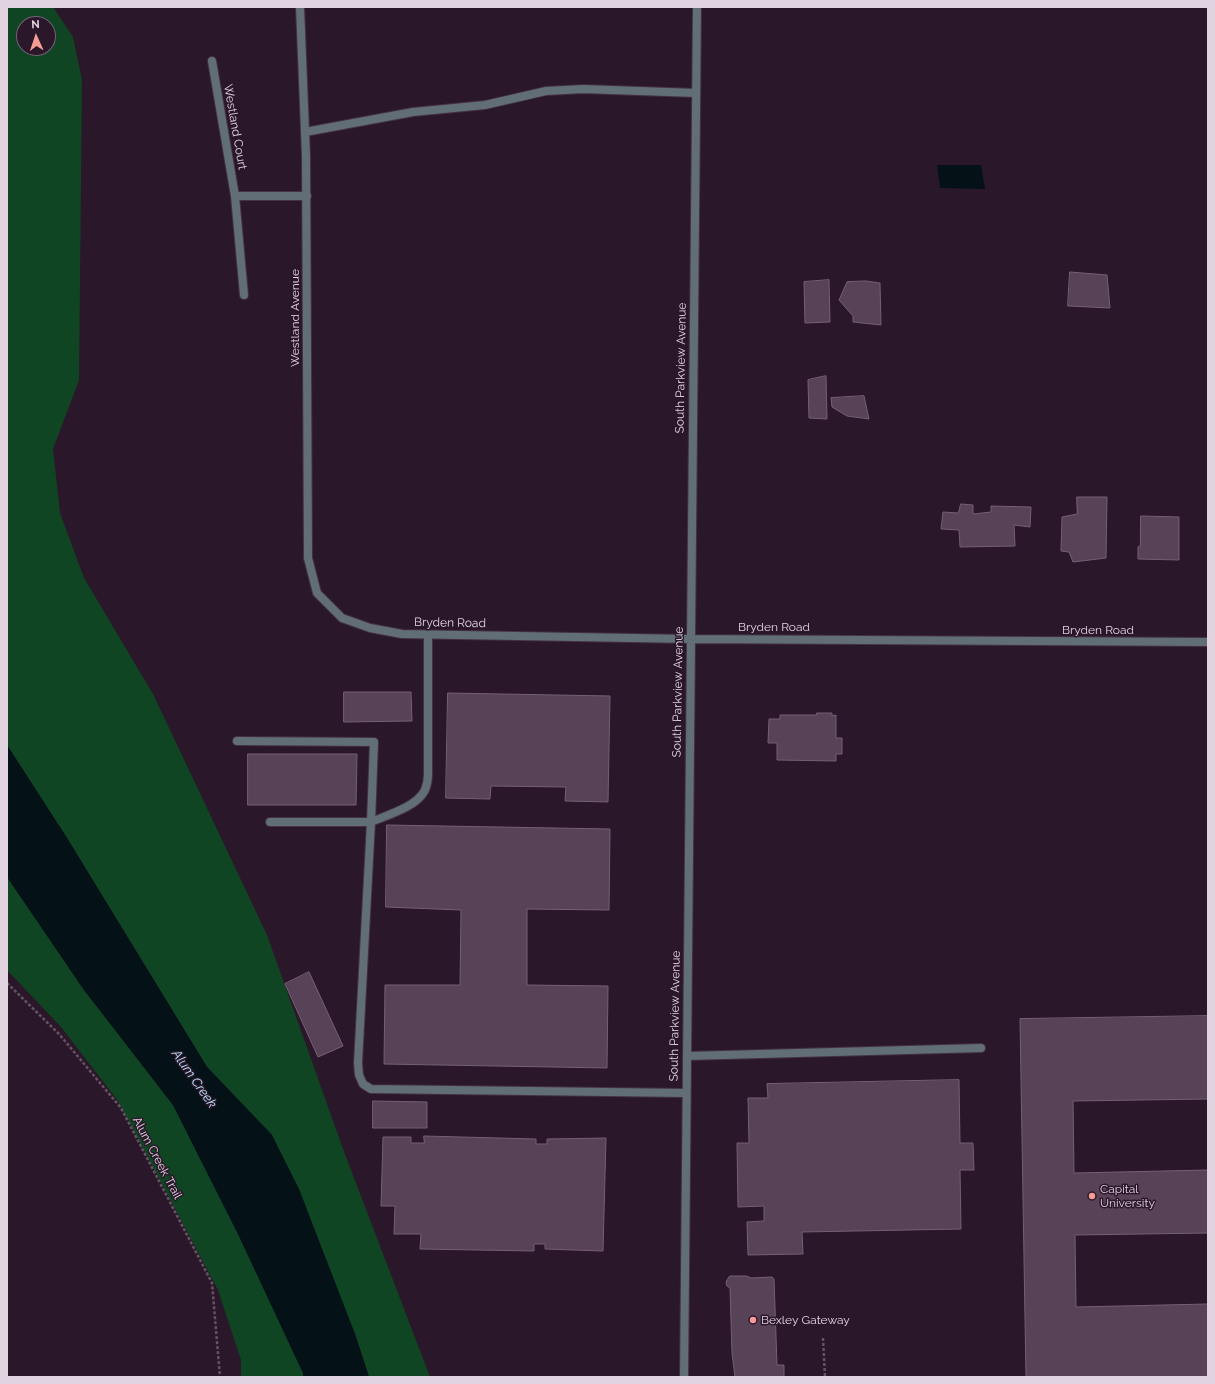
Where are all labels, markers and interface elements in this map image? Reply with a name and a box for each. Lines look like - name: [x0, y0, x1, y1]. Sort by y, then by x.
- north arrow: [16, 16, 56, 56]
- text: N: [31, 18, 40, 31]
- street label: Westland Court: [220, 83, 250, 171]
- street label: Westland Avenue: [288, 269, 302, 367]
- street label: South Parkview Avenue: [673, 302, 689, 434]
- street label: Bryden Road: [414, 615, 486, 631]
- street label: Bryden Road: [738, 620, 810, 634]
- street label: Bryden Road: [1062, 623, 1134, 637]
- street label: South Parkview Avenue: [670, 626, 686, 758]
- street label: South Parkview Avenue: [667, 950, 683, 1082]
- water label: Alum Creek: [168, 1047, 220, 1111]
- street label: Alum Creek Trail: [129, 1114, 185, 1202]
- place label: Capital University: [1100, 1182, 1155, 1210]
- marker: Capital University: [1087, 1191, 1097, 1201]
- place label: Bexley Gateway: [761, 1313, 850, 1327]
- marker: Bexley Gateway: [748, 1315, 758, 1325]

